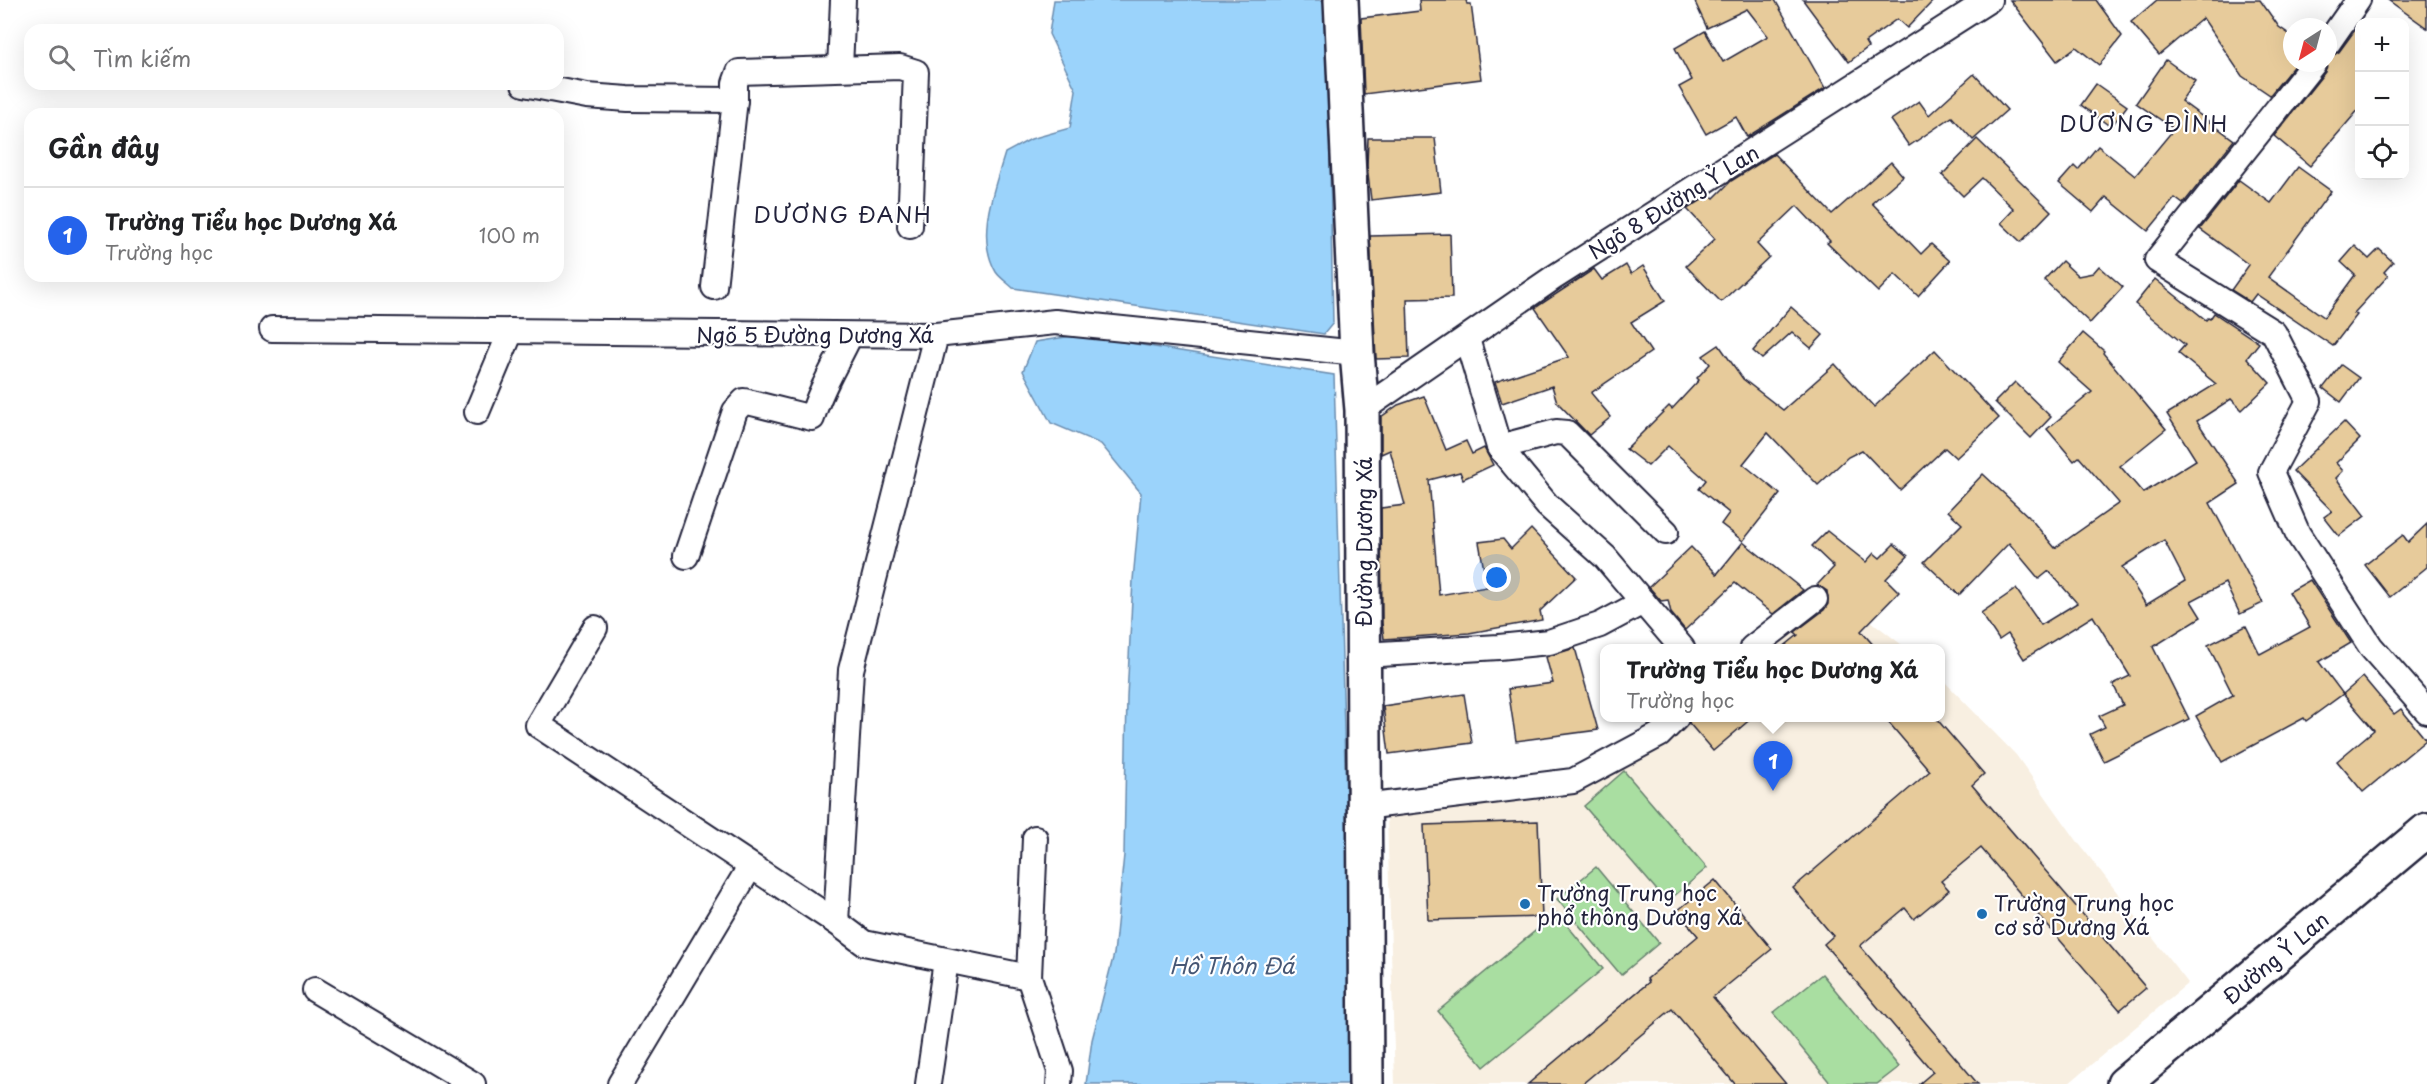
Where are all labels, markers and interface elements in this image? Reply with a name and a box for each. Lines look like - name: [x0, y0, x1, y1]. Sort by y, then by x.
- north arrow: [2283, 18, 2337, 72]
- map controls: [2355, 18, 2409, 180]
- button: +: [2355, 18, 2409, 72]
- search box: [24, 24, 564, 90]
- icon: search: [45, 41, 78, 74]
- text: Tìm kiếm: [93, 41, 191, 74]
- button: −: [2355, 72, 2409, 126]
- district label: DƯƠNG ĐÌNH: [2059, 106, 2229, 139]
- button: locate: [2355, 126, 2409, 180]
- text: Gần đây: [48, 128, 160, 167]
- street label: Ngõ 8 Đường Ỷ Lan: [1581, 136, 1765, 266]
- district label: DƯƠNG ĐANH: [754, 197, 932, 230]
- text: Trường Tiểu học Dương Xá: [105, 204, 397, 237]
- text: 1: [63, 220, 72, 250]
- text: 100 m: [479, 220, 540, 250]
- text: Trường học: [105, 237, 213, 267]
- street label: Ngõ 5 Đường Dương Xá: [696, 318, 934, 350]
- street label: Đường Dương Xá: [1347, 457, 1379, 627]
- your location: [1482, 563, 1511, 592]
- popup: [1600, 644, 1945, 722]
- text: Trường Tiểu học Dương Xá: [1626, 652, 1919, 685]
- text: Trường học: [1626, 685, 1734, 715]
- pin: 1: [1754, 742, 1792, 791]
- place label: Trường Trung học phổ thông Dương Xá: [1537, 876, 1742, 932]
- place label: Trường Trung học cơ sở Dương Xá: [1994, 886, 2174, 942]
- marker: Trường Trung học phổ thông Dương Xá: [1518, 897, 1532, 911]
- street label: Đường Ỷ Lan: [2215, 903, 2335, 1011]
- marker: Trường Trung học cơ sở Dương Xá: [1975, 907, 1989, 921]
- water label: Hồ Thôn Đá: [1169, 948, 1296, 981]

